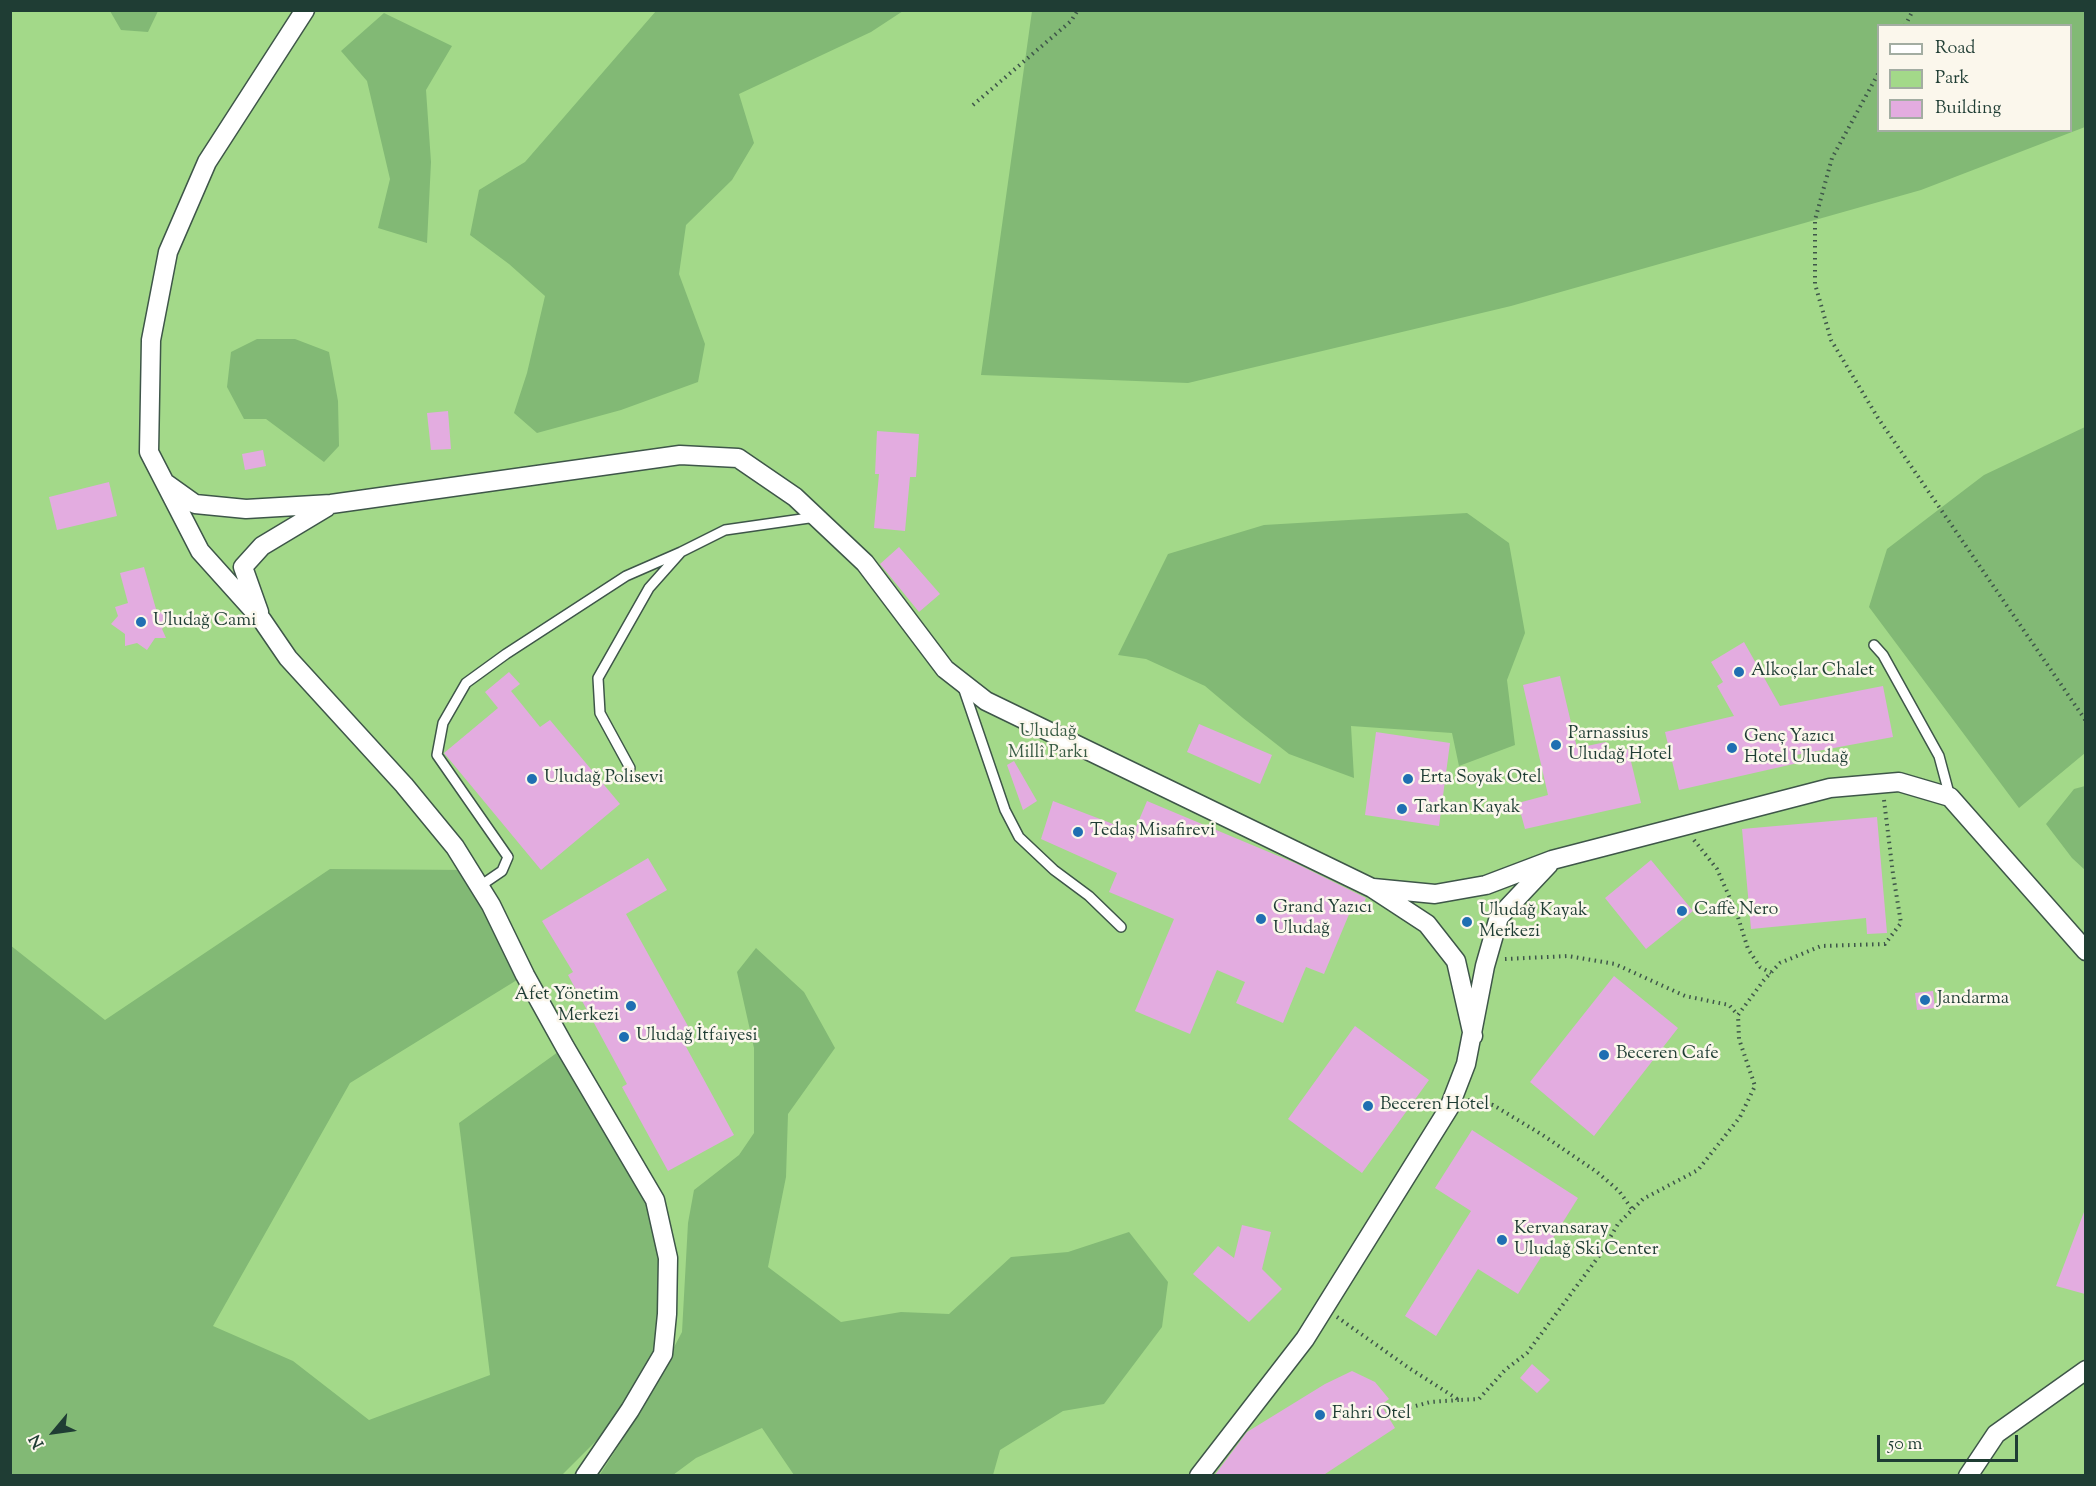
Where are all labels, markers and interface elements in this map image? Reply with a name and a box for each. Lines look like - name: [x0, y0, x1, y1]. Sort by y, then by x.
- legend: [1877, 24, 2072, 132]
- text: Road: [1935, 36, 1975, 62]
- text: Park: [1935, 66, 1969, 92]
- text: Building: [1935, 96, 2001, 122]
- place label: Uludağ Cami: [153, 611, 256, 633]
- marker: Uludağ Cami: [134, 615, 148, 629]
- place label: Alkoçlar Chalet: [1751, 661, 1875, 683]
- marker: Alkoçlar Chalet: [1732, 665, 1746, 679]
- park label: Uludağ Millî Parkı: [1008, 722, 1088, 764]
- place label: Parnassius Uludağ Hotel: [1568, 724, 1672, 766]
- place label: Genç Yazıcı Hotel Uludağ: [1744, 727, 1848, 770]
- marker: Parnassius Uludağ Hotel: [1549, 738, 1563, 752]
- marker: Genç Yazıcı Hotel Uludağ: [1725, 741, 1739, 755]
- place label: Uludağ Polisevi: [544, 768, 664, 790]
- place label: Erta Soyak Otel: [1420, 768, 1542, 790]
- marker: Uludağ Polisevi: [525, 772, 539, 786]
- marker: Erta Soyak Otel: [1401, 772, 1415, 786]
- place label: Tarkan Kayak: [1414, 798, 1521, 820]
- marker: Tarkan Kayak: [1395, 802, 1409, 816]
- place label: Tedaş Misafirevi: [1090, 821, 1215, 843]
- marker: Tedaş Misafirevi: [1071, 825, 1085, 839]
- place label: Grand Yazıcı Uludağ: [1273, 898, 1372, 940]
- place label: Caffè Nero: [1694, 900, 1778, 922]
- place label: Uludağ Kayak Merkezi: [1479, 901, 1588, 944]
- marker: Caffè Nero: [1675, 904, 1689, 918]
- marker: Grand Yazıcı Uludağ: [1254, 912, 1268, 926]
- marker: Uludağ Kayak Merkezi: [1460, 915, 1474, 929]
- place label: Afet Yönetim Merkezi: [514, 985, 619, 1028]
- place label: Jandarma: [1937, 989, 2009, 1011]
- marker: Jandarma: [1918, 993, 1932, 1007]
- marker: Afet Yönetim Merkezi: [624, 999, 638, 1013]
- place label: Uludağ İtfaiyesi: [636, 1026, 757, 1048]
- marker: Uludağ İtfaiyesi: [617, 1030, 631, 1044]
- place label: Beceren Cafe: [1616, 1044, 1719, 1066]
- marker: Beceren Cafe: [1597, 1048, 1611, 1062]
- place label: Beceren Hotel: [1380, 1095, 1489, 1117]
- marker: Beceren Hotel: [1361, 1099, 1375, 1113]
- place label: Kervansaray Uludağ Ski Center: [1514, 1219, 1658, 1262]
- marker: Kervansaray Uludağ Ski Center: [1495, 1233, 1509, 1247]
- north arrow: [24, 1402, 84, 1462]
- place label: Fahri Otel: [1332, 1404, 1411, 1426]
- marker: Fahri Otel: [1313, 1408, 1327, 1422]
- scale bar: [1880, 1423, 2021, 1461]
- text: N: [25, 1430, 51, 1452]
- text: 50 m: [1888, 1432, 1922, 1458]

